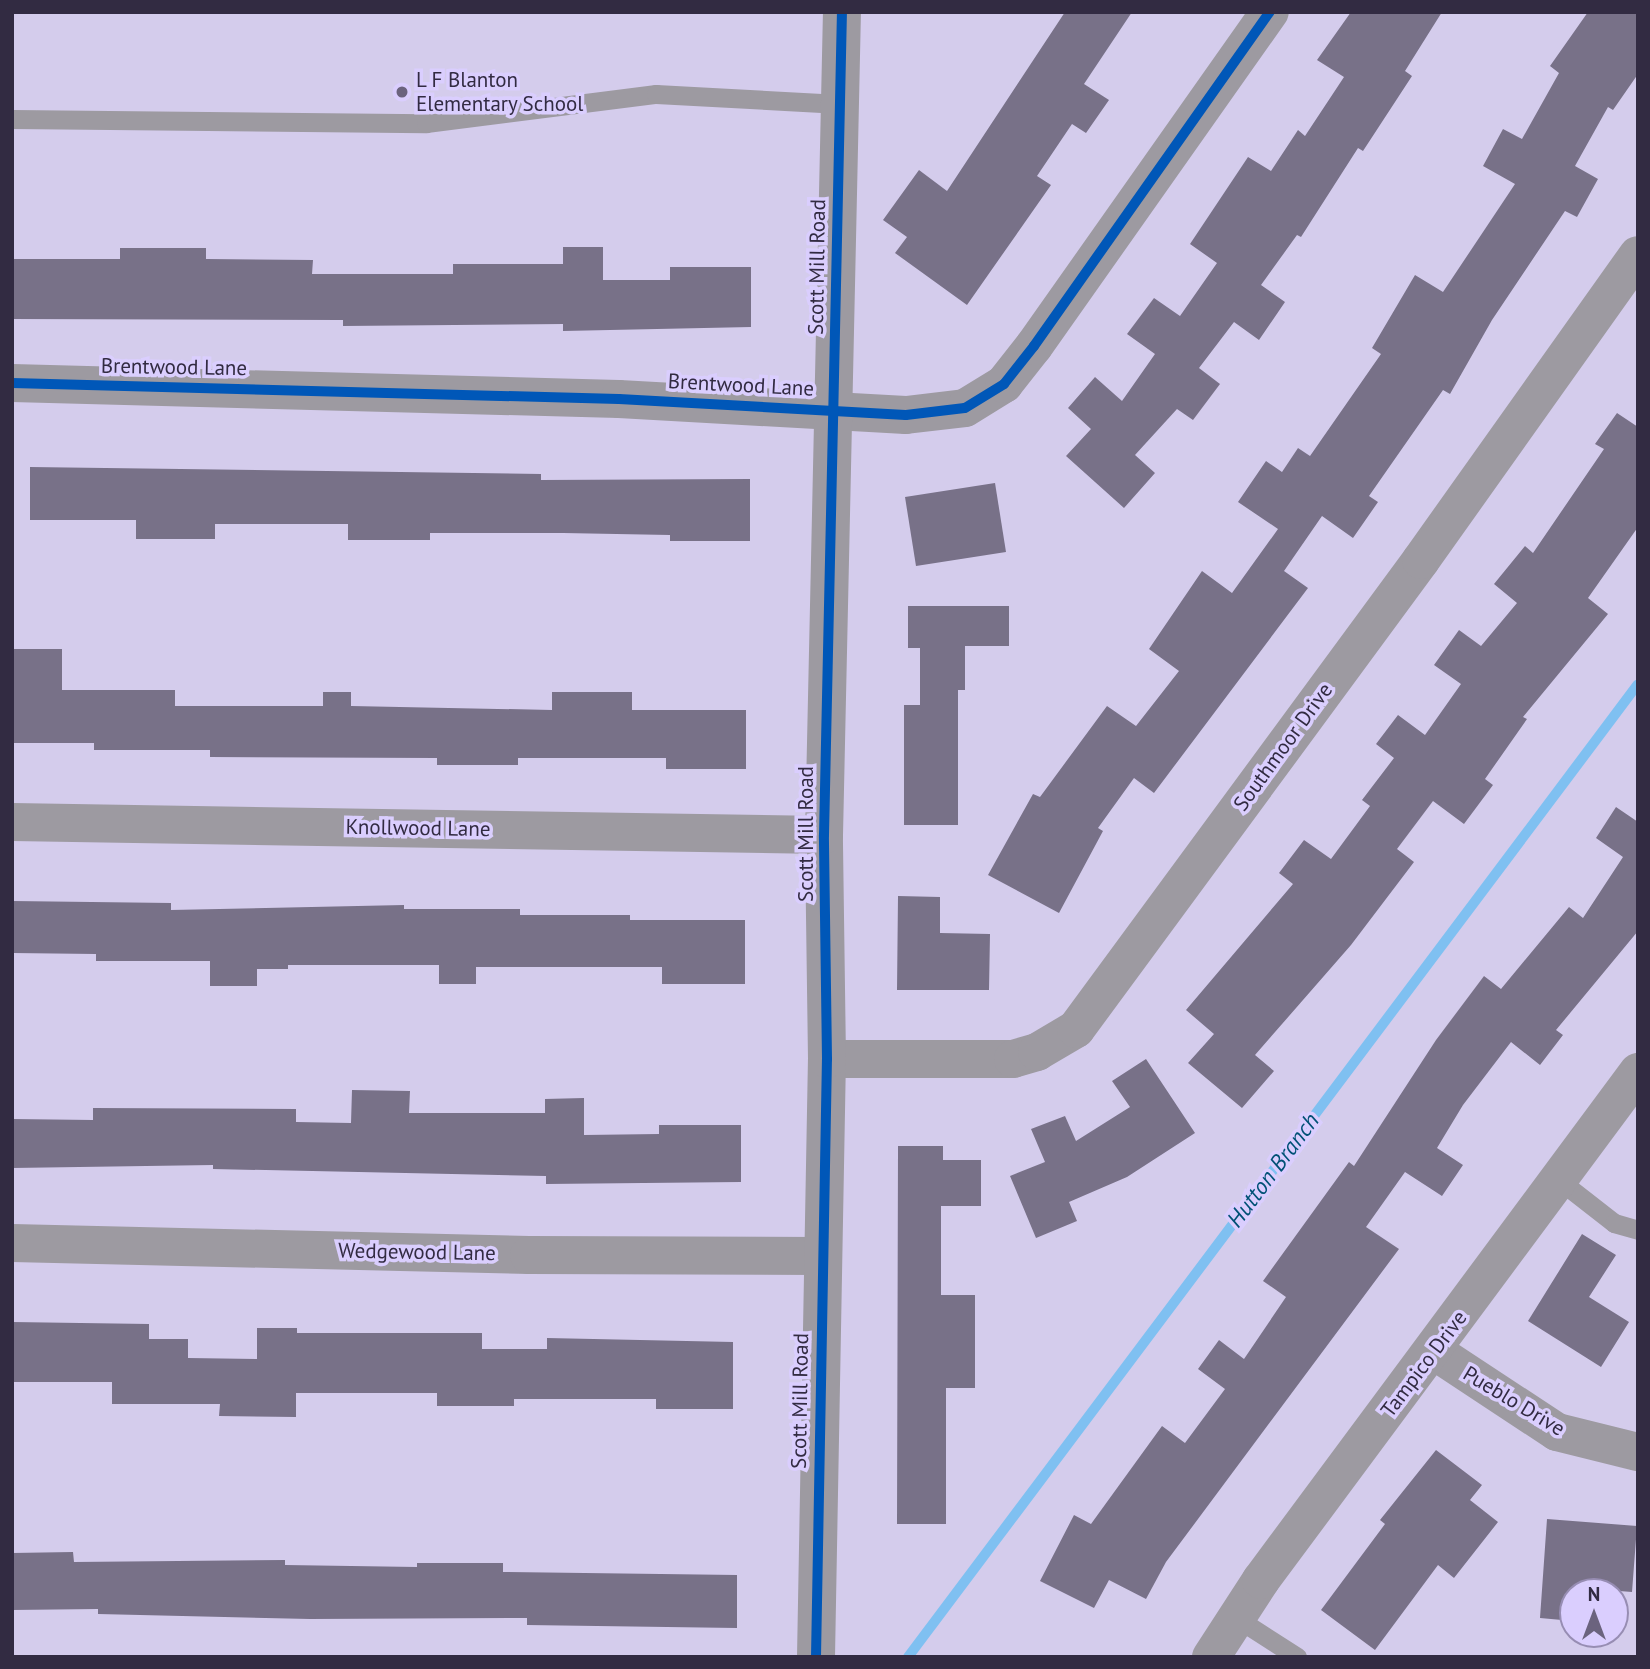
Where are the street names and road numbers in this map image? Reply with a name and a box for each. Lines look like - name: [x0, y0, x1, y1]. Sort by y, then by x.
- street label: Scott Mill Road: [803, 199, 831, 335]
- street label: Brentwood Lane: [101, 353, 247, 381]
- street label: Brentwood Lane: [667, 369, 815, 401]
- street label: Southmoor Drive: [1228, 678, 1338, 816]
- street label: Scott Mill Road: [793, 766, 819, 902]
- street label: Knollwood Lane: [345, 814, 491, 842]
- street label: Wedgewood Lane: [338, 1238, 496, 1266]
- street label: Tampico Drive: [1376, 1306, 1472, 1422]
- street label: Scott Mill Road: [786, 1333, 814, 1469]
- street label: Pueblo Drive: [1458, 1361, 1570, 1441]

